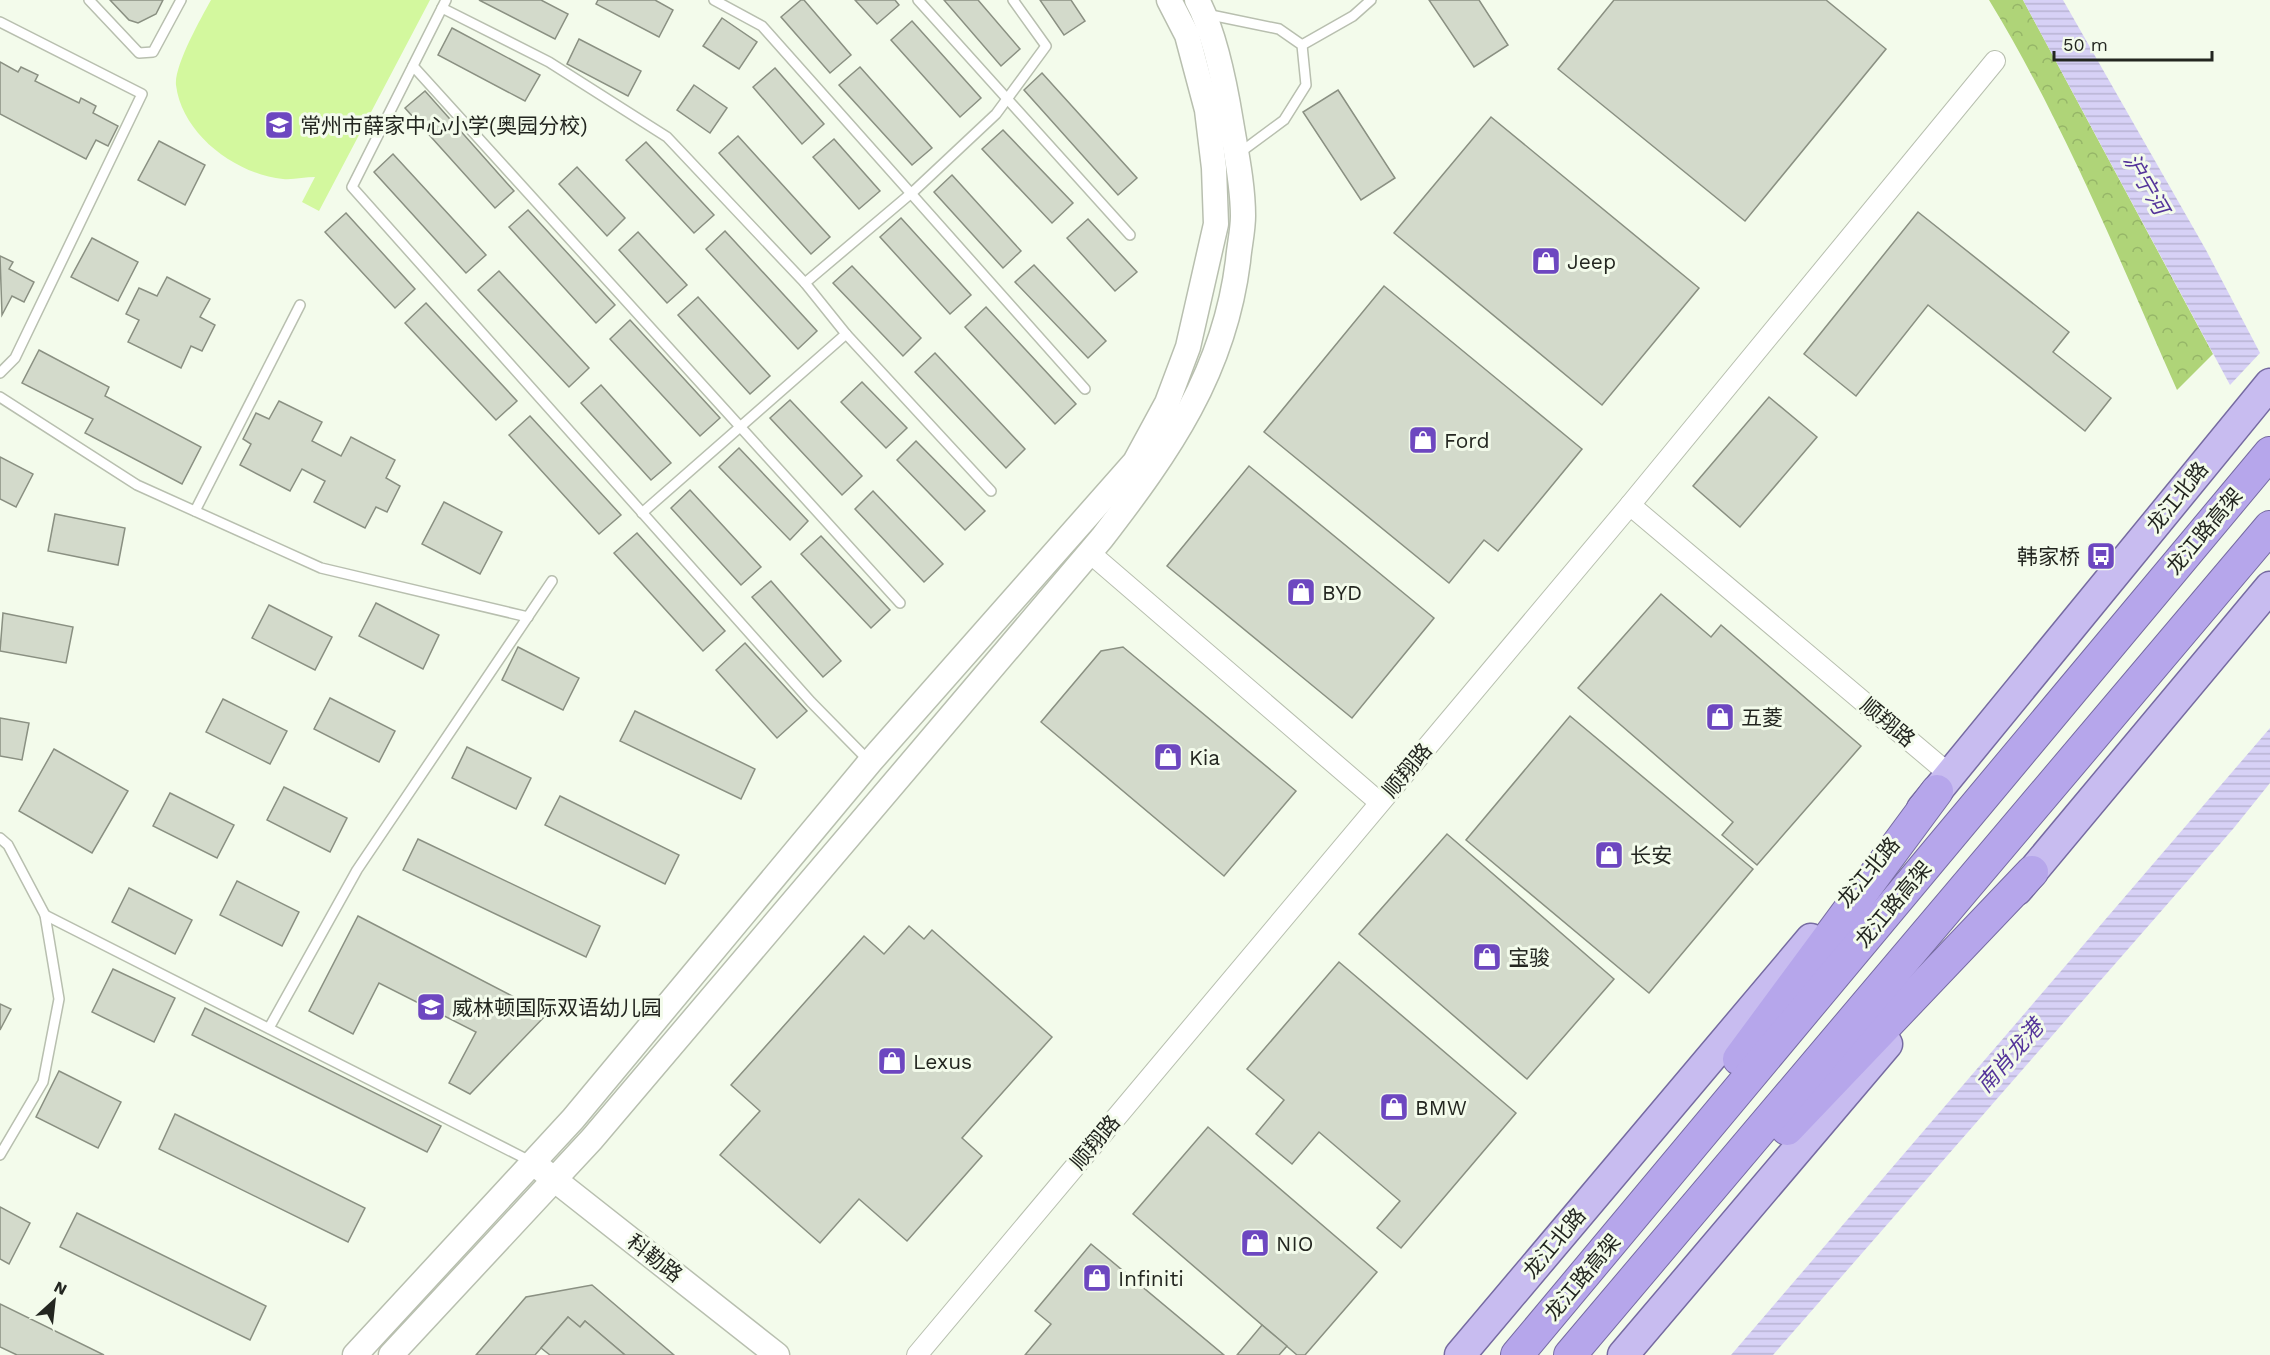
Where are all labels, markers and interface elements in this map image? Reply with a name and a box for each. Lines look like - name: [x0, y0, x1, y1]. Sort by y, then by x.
- scale bar: [2054, 24, 2212, 62]
- text: 50 m: [2063, 34, 2108, 55]
- school or university icon: 常州市薛家中心小学(奥园分校): [263, 109, 295, 141]
- place label: 常州市薛家中心小学(奥园分校): [300, 113, 588, 138]
- water label: 沪宁河: [2119, 149, 2175, 222]
- shop icon: Jeep: [1530, 245, 1562, 277]
- place label: Jeep: [1567, 249, 1616, 274]
- shop icon: Ford: [1407, 424, 1439, 456]
- place label: Ford: [1444, 428, 1490, 453]
- street label: 龙江北路: [2141, 456, 2213, 538]
- street label: 龙江路高架: [2161, 483, 2247, 579]
- bus stop icon: 韩家桥: [2085, 540, 2117, 572]
- place label: 韩家桥: [2017, 544, 2080, 569]
- shop icon: BYD: [1285, 576, 1317, 608]
- place label: BYD: [1322, 580, 1362, 605]
- street label: 顺翔路: [1856, 692, 1920, 752]
- shop icon: 五菱: [1704, 701, 1736, 733]
- place label: 五菱: [1741, 705, 1783, 730]
- street label: 顺翔路: [1377, 738, 1437, 802]
- shop icon: Kia: [1152, 741, 1184, 773]
- place label: Kia: [1189, 745, 1220, 770]
- street label: 龙江北路: [1831, 832, 1905, 912]
- shop icon: 长安: [1593, 839, 1625, 871]
- place label: 长安: [1630, 843, 1672, 868]
- street label: 龙江路高架: [1850, 856, 1936, 952]
- shop icon: 宝骏: [1471, 941, 1503, 973]
- place label: 宝骏: [1508, 945, 1550, 970]
- school or university icon: 威林顿国际双语幼儿园: [415, 991, 447, 1023]
- place label: 威林顿国际双语幼儿园: [452, 995, 662, 1020]
- water label: 南肖龙港: [1972, 1012, 2050, 1097]
- shop icon: Lexus: [876, 1045, 908, 1077]
- place label: Lexus: [913, 1049, 972, 1074]
- shop icon: BMW: [1378, 1091, 1410, 1123]
- place label: BMW: [1415, 1095, 1467, 1120]
- street label: 顺翔路: [1065, 1110, 1125, 1174]
- street label: 龙江北路: [1517, 1203, 1591, 1283]
- shop icon: NIO: [1239, 1227, 1271, 1259]
- street label: 科勒路: [622, 1229, 688, 1287]
- street label: 龙江路高架: [1539, 1229, 1625, 1325]
- place label: NIO: [1276, 1231, 1313, 1256]
- shop icon: Infiniti: [1081, 1262, 1113, 1294]
- place label: Infiniti: [1118, 1266, 1184, 1291]
- north arrow: [24, 1271, 84, 1331]
- text: N: [51, 1277, 70, 1299]

